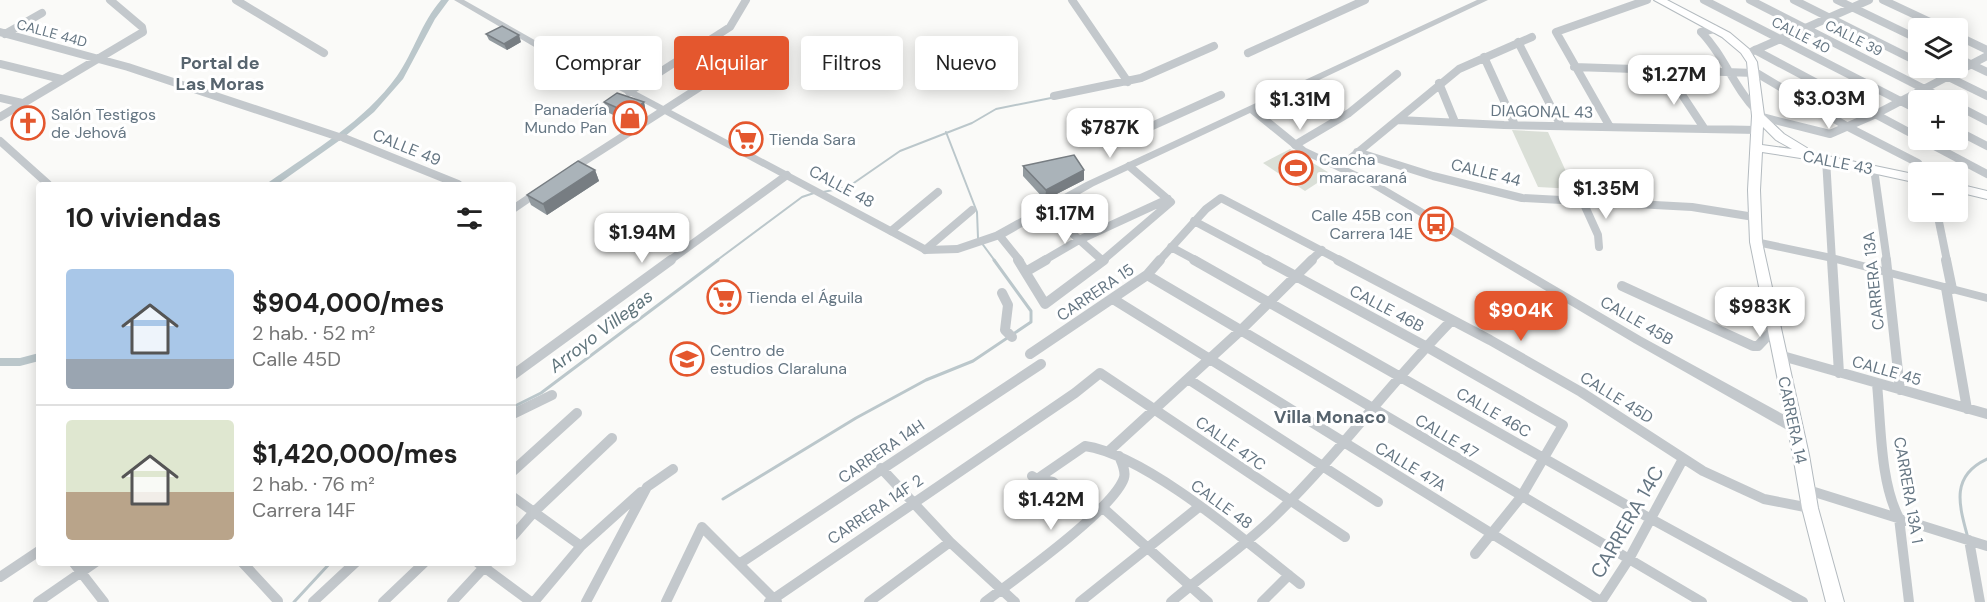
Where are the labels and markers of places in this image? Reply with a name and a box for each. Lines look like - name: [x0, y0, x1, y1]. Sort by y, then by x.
- pin: $1.27M: [1625, 55, 1723, 106]
- pin: $3.03M: [1780, 79, 1878, 130]
- pin: $1.31M: [1251, 80, 1349, 131]
- place label: Panadería Mundo Pan: [525, 99, 607, 138]
- shop icon: Panadería Mundo Pan: [612, 100, 648, 136]
- place label: Salón Testigos de Jehová: [51, 104, 156, 143]
- church icon: Salón Testigos de Jehová: [10, 105, 46, 141]
- pin: $787K: [1068, 108, 1152, 159]
- supermarket icon: Tienda Sara: [728, 121, 764, 157]
- place label: Tienda Sara: [769, 129, 856, 150]
- place label: Cancha maracaraná: [1319, 149, 1407, 188]
- sports icon: Cancha maracaraná: [1278, 150, 1314, 186]
- pin: $1.35M: [1557, 169, 1655, 220]
- pin: $1.17M: [1016, 194, 1114, 245]
- place label: Calle 45B con Carrera 14E: [1311, 205, 1413, 244]
- bus stop icon: Calle 45B con Carrera 14E: [1418, 206, 1454, 242]
- pin: $1.94M: [593, 213, 691, 264]
- supermarket icon: Tienda el Águila: [706, 279, 742, 315]
- place label: Tienda el Águila: [747, 287, 863, 308]
- pin: $983K: [1718, 287, 1802, 338]
- pin: $904K: [1479, 291, 1563, 342]
- place label: Centro de estudios Claraluna: [710, 340, 847, 379]
- school or university icon: Centro de estudios Claraluna: [669, 341, 705, 377]
- pin: $1.42M: [1002, 480, 1100, 531]

